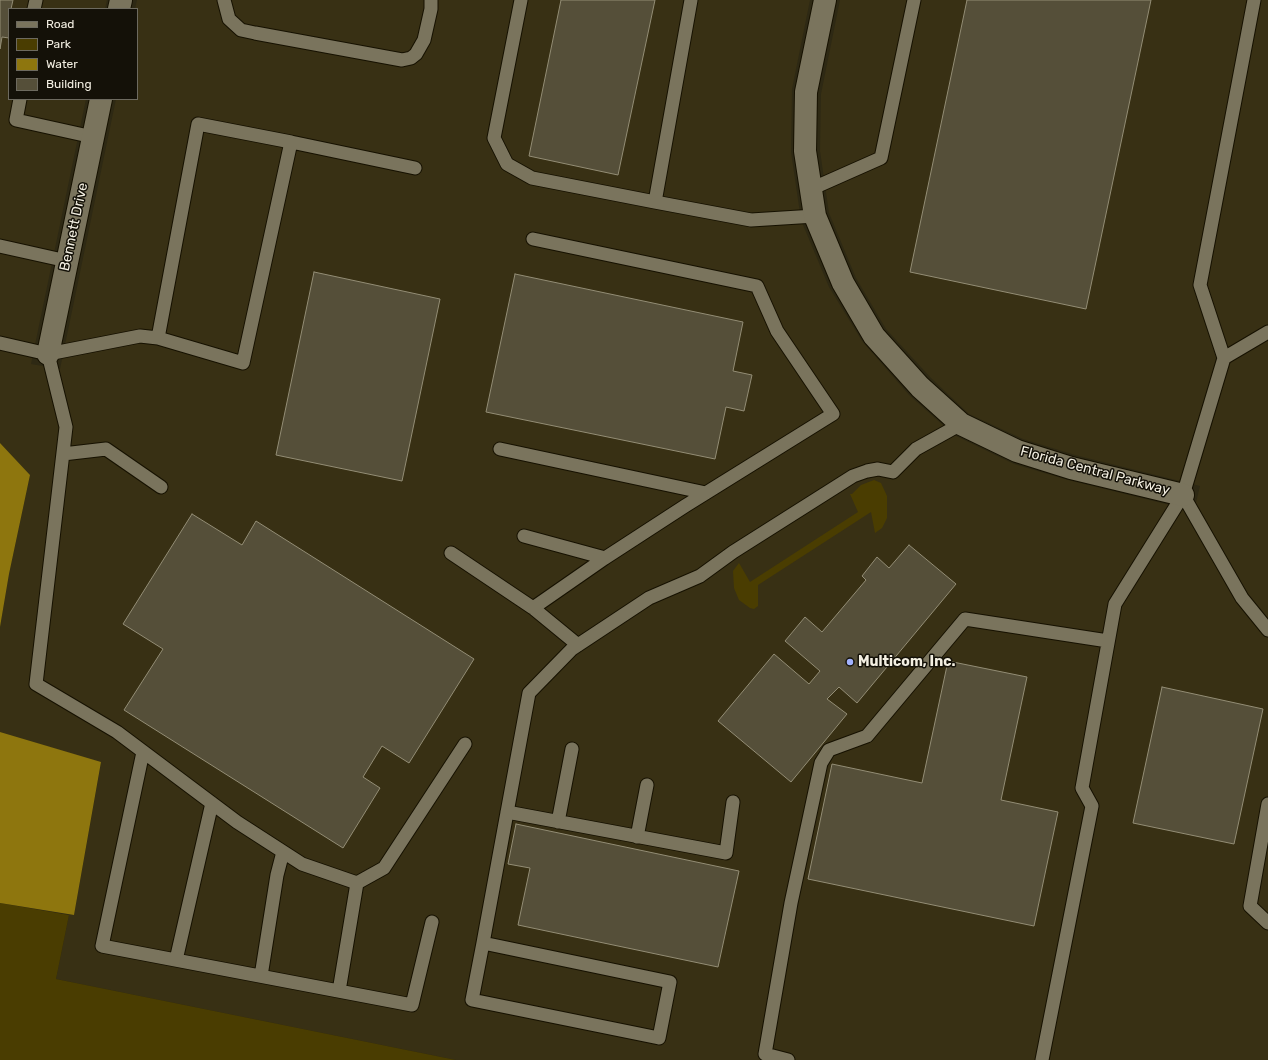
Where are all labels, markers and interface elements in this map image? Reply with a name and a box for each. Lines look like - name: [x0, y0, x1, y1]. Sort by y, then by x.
- legend: [8, 8, 138, 100]
- text: Road: [46, 17, 74, 31]
- text: Park: [46, 37, 71, 51]
- text: Water: [46, 57, 78, 71]
- text: Building: [46, 77, 92, 91]
- street label: Bennett Drive: [56, 181, 92, 273]
- street label: Florida Central Parkway: [1018, 443, 1172, 499]
- place label: Multicom, Inc.: [858, 654, 955, 670]
- marker: Multicom, Inc.: [845, 657, 855, 667]

